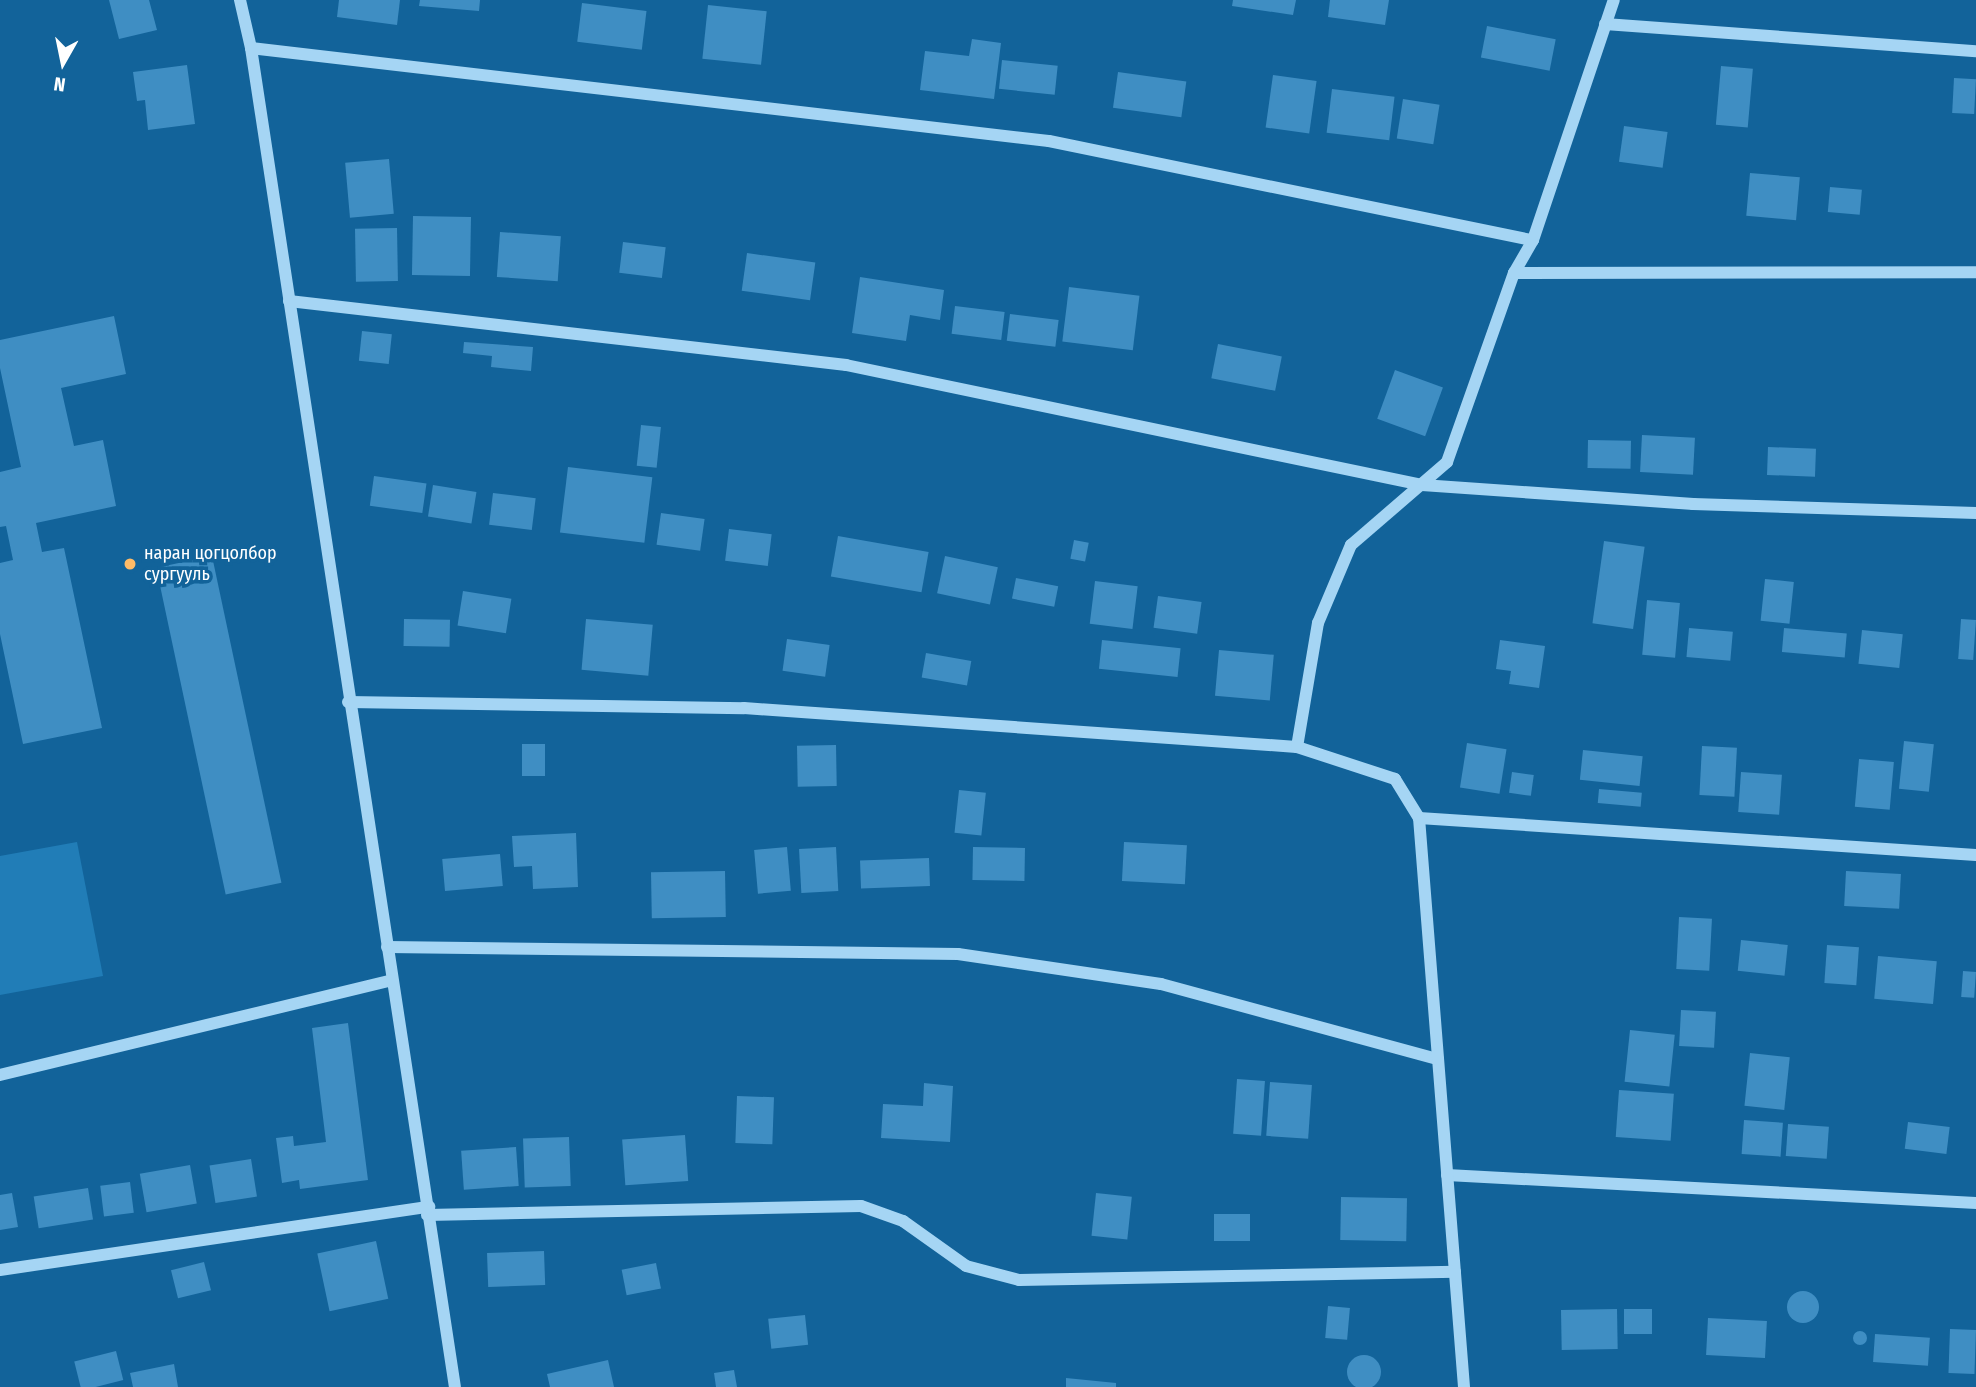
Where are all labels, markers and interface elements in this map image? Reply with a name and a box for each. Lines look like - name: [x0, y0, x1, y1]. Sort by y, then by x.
- north arrow: [28, 28, 98, 98]
- text: N: [52, 72, 67, 96]
- place label: наран цогцолбор сургууль: [144, 543, 277, 586]
- marker: наран цогцолбор сургууль: [122, 556, 138, 572]

